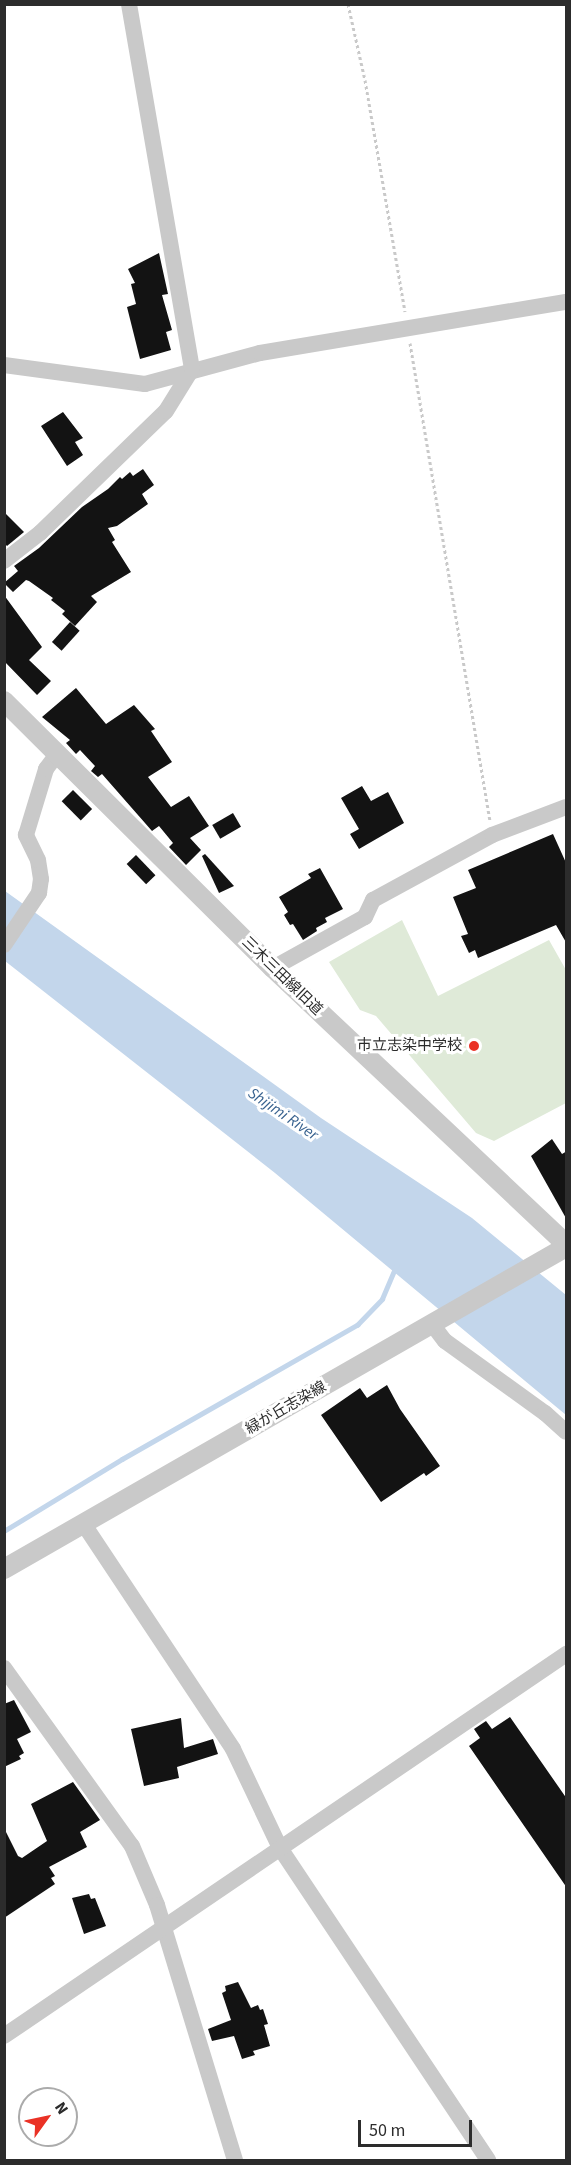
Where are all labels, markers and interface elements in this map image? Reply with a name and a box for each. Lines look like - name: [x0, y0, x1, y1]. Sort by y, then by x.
- street label: 三木三田線旧道: [238, 933, 326, 1019]
- place label: 市立志染中学校: [357, 1037, 462, 1055]
- marker: 市立志染中学校: [467, 1039, 481, 1053]
- water label: Shijimi River: [244, 1084, 322, 1144]
- street label: 緑が丘志染線: [243, 1378, 329, 1438]
- north arrow: [18, 2087, 78, 2147]
- text: N: [49, 2098, 74, 2119]
- scale bar: [361, 2108, 475, 2146]
- text: 50 m: [369, 2118, 405, 2143]

